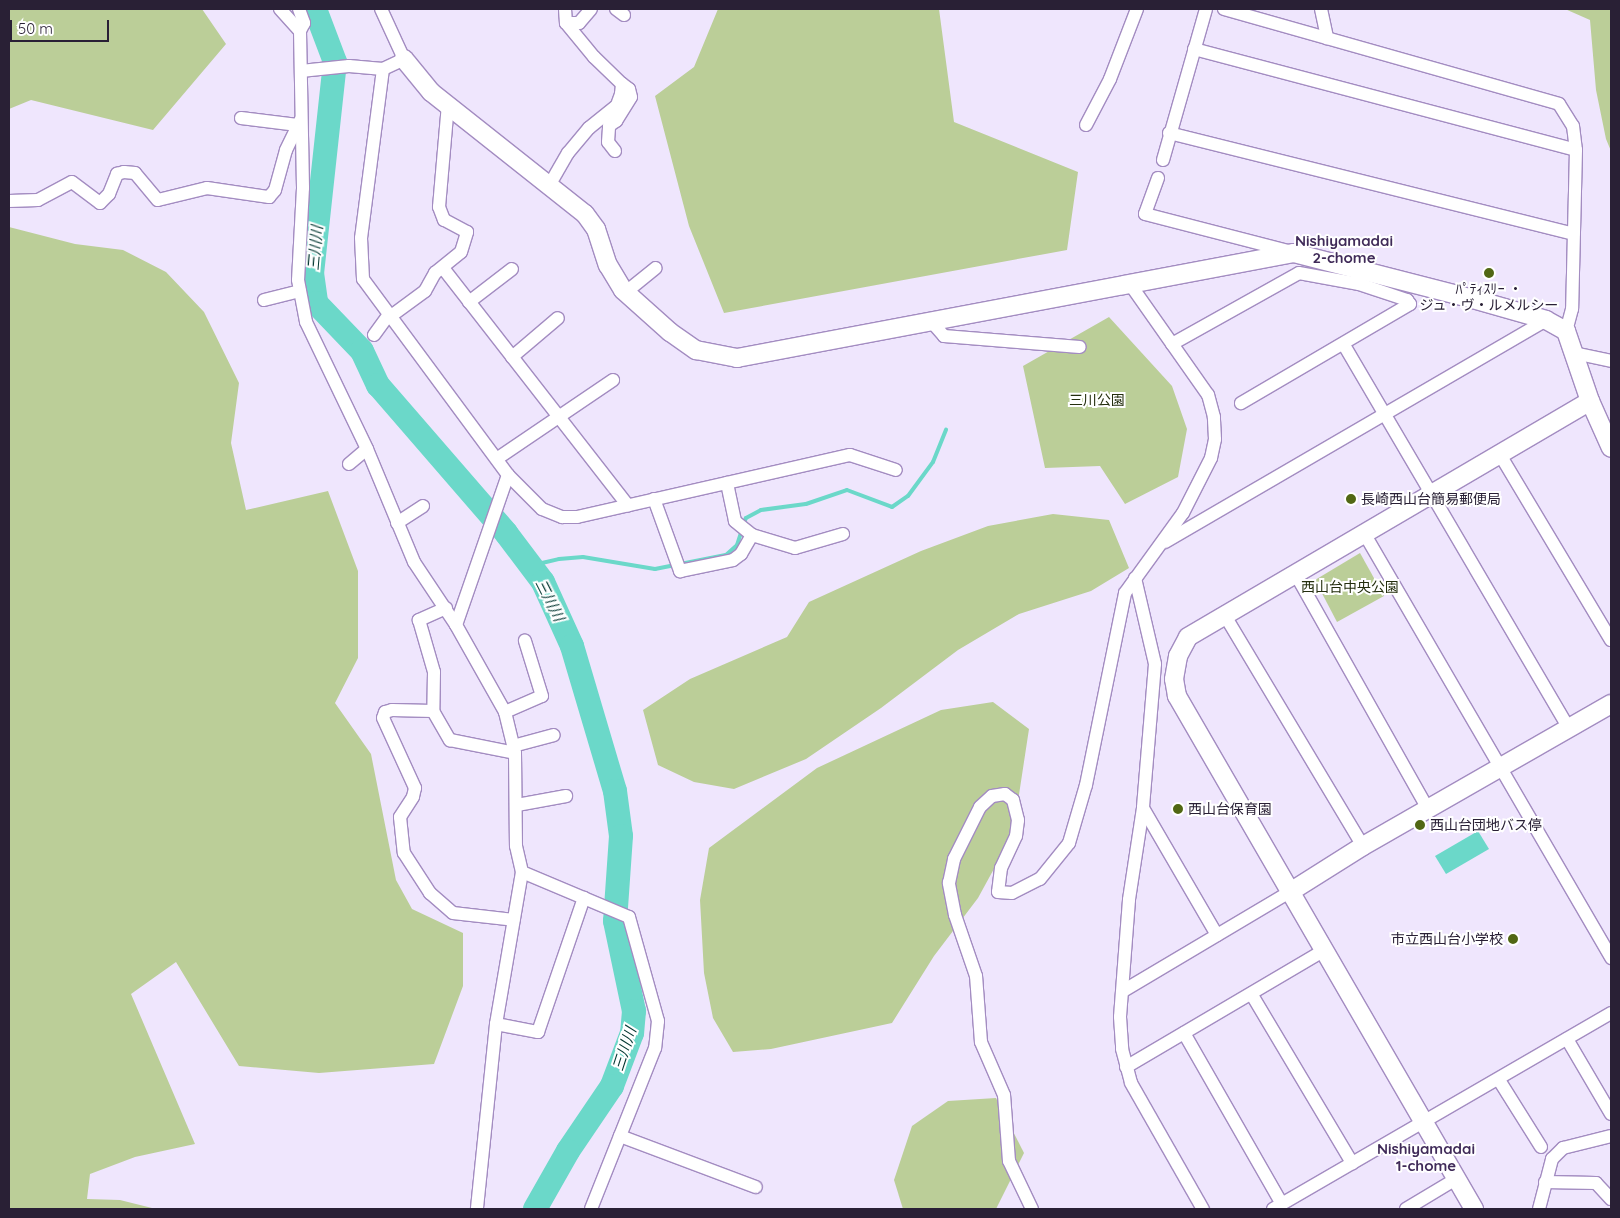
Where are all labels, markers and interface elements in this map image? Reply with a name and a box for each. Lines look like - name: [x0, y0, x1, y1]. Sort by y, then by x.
- scale bar: [12, 10, 111, 42]
- text: 50 m: [18, 19, 53, 38]
- water label: 三川川: [304, 225, 326, 271]
- district label: Nishiyamadai 2-chome: [1295, 231, 1393, 266]
- marker: ﾊﾟﾃｨｽﾘｰ ・ ジュ・ヴ・ルメルシー: [1483, 267, 1495, 279]
- place label: ﾊﾟﾃｨｽﾘｰ ・ ジュ・ヴ・ルメルシー: [1419, 281, 1559, 314]
- park label: 三川公園: [1069, 392, 1125, 408]
- place label: 長崎西山台簡易郵便局: [1361, 491, 1501, 507]
- marker: 長崎西山台簡易郵便局: [1345, 493, 1357, 505]
- water label: 三川川: [532, 576, 568, 624]
- park label: 西山台中央公園: [1301, 579, 1399, 595]
- place label: 西山台保育園: [1188, 801, 1272, 817]
- marker: 西山台保育園: [1172, 803, 1184, 815]
- place label: 西山台団地バス停: [1430, 817, 1542, 833]
- marker: 西山台団地バス停: [1414, 819, 1426, 831]
- place label: 市立西山台小学校: [1391, 931, 1503, 947]
- marker: 市立西山台小学校: [1507, 933, 1519, 945]
- water label: 三川川: [608, 1025, 640, 1073]
- district label: Nishiyamadai 1-chome: [1377, 1139, 1475, 1174]

